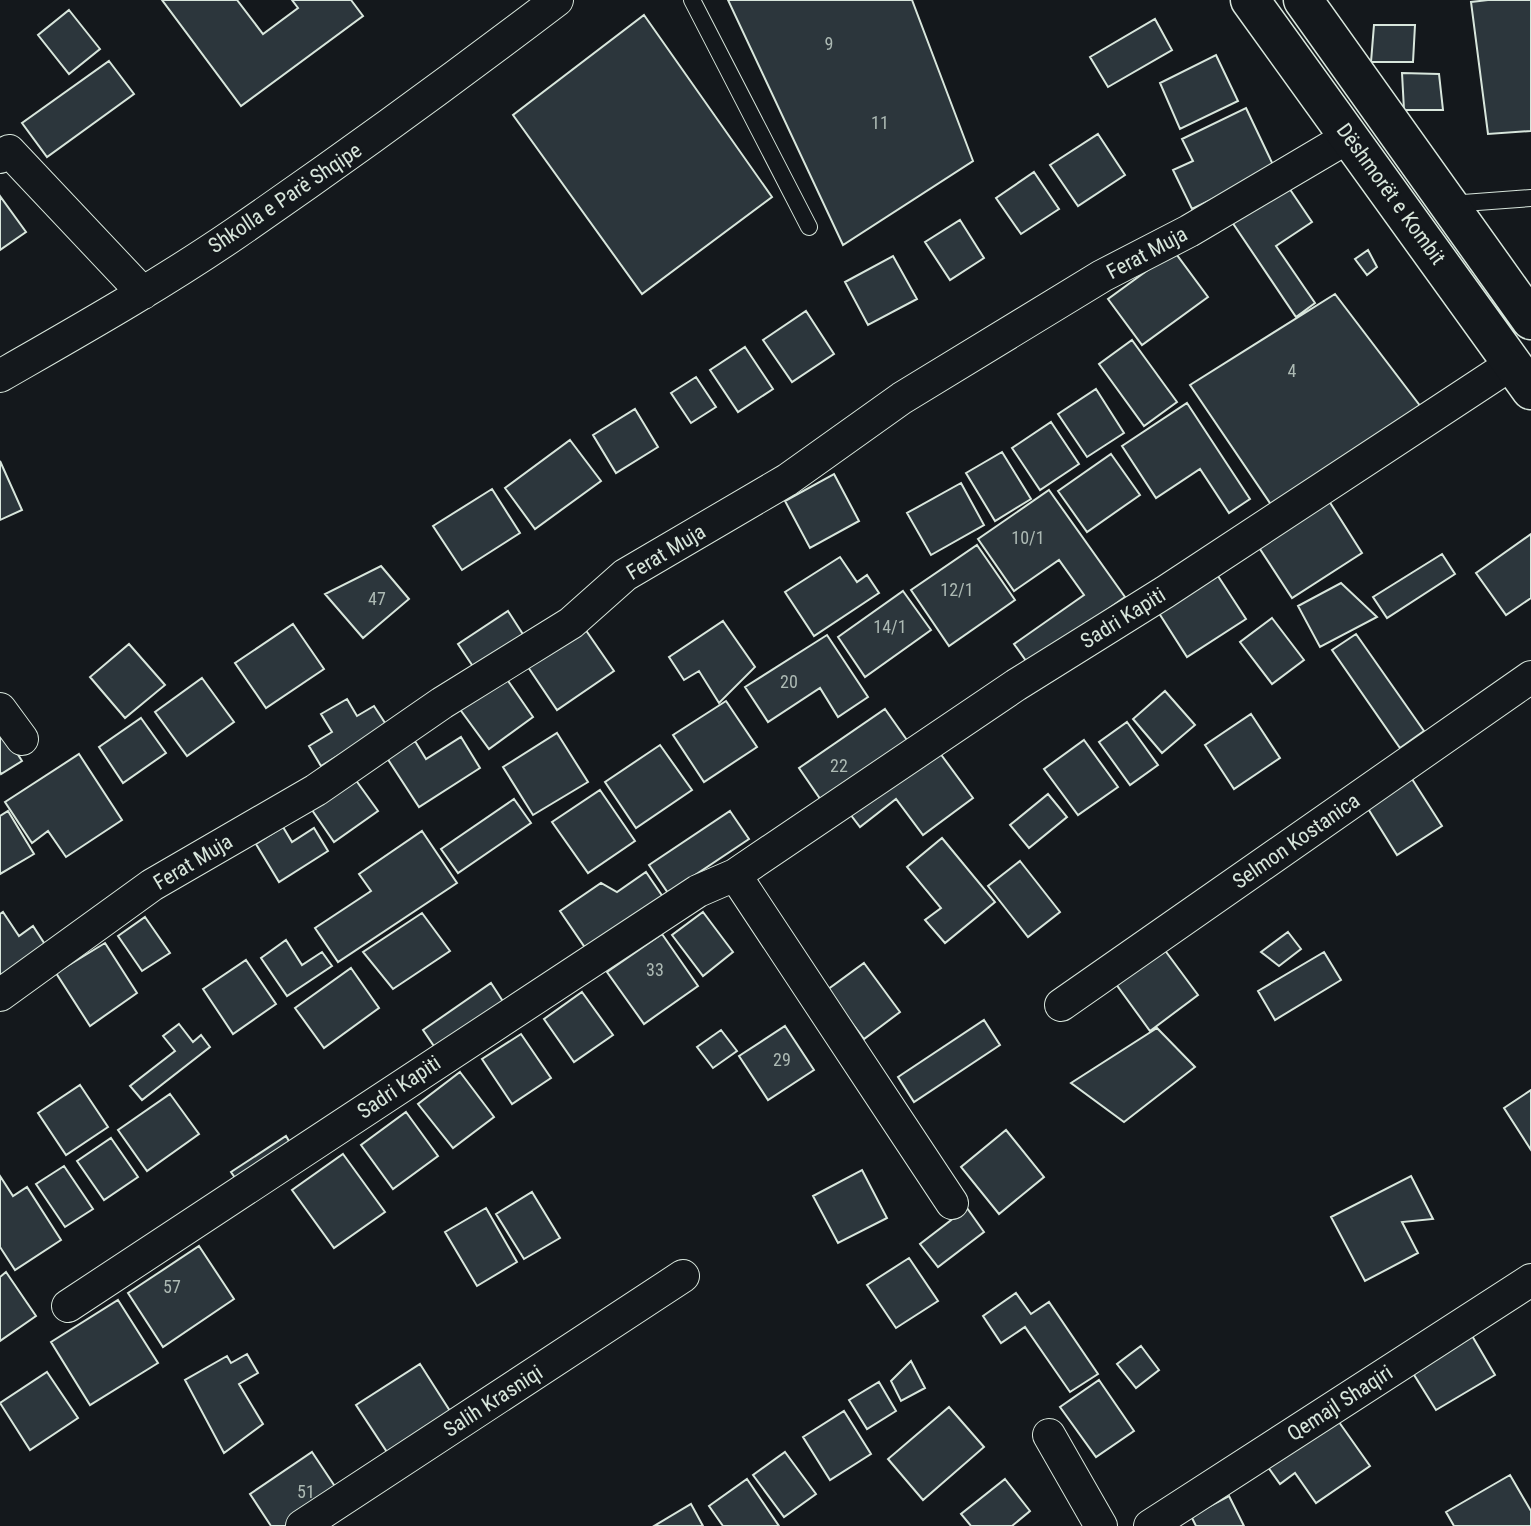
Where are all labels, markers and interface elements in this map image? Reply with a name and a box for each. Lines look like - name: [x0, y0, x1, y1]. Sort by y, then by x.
- house number: 9: [825, 33, 833, 54]
- house number: 11: [871, 112, 889, 133]
- street label: Dëshmorët e Kombit: [1332, 119, 1450, 269]
- street label: Shkolla e Parë Shqipe: [204, 138, 366, 258]
- street label: Ferat Muja: [1103, 222, 1191, 284]
- house number: 4: [1288, 360, 1297, 381]
- street label: Ferat Muja: [622, 519, 710, 585]
- house number: 10/1: [1011, 527, 1045, 548]
- house number: 12/1: [940, 579, 974, 600]
- street label: Sadri Kapiti: [1076, 583, 1170, 653]
- house number: 47: [368, 588, 386, 609]
- house number: 14/1: [873, 616, 907, 637]
- house number: 20: [780, 671, 798, 692]
- house number: 22: [830, 755, 848, 776]
- street label: Selmon Kostanica: [1228, 788, 1364, 894]
- street label: Ferat Muja: [149, 829, 237, 895]
- house number: 33: [646, 959, 664, 980]
- house number: 29: [773, 1049, 791, 1070]
- street label: Sadri Kapiti: [353, 1050, 445, 1124]
- house number: 57: [163, 1276, 181, 1297]
- street label: Salih Krasniqi: [439, 1360, 547, 1442]
- street label: Qemajl Shaqiri: [1283, 1360, 1397, 1446]
- house number: 51: [297, 1481, 315, 1502]

